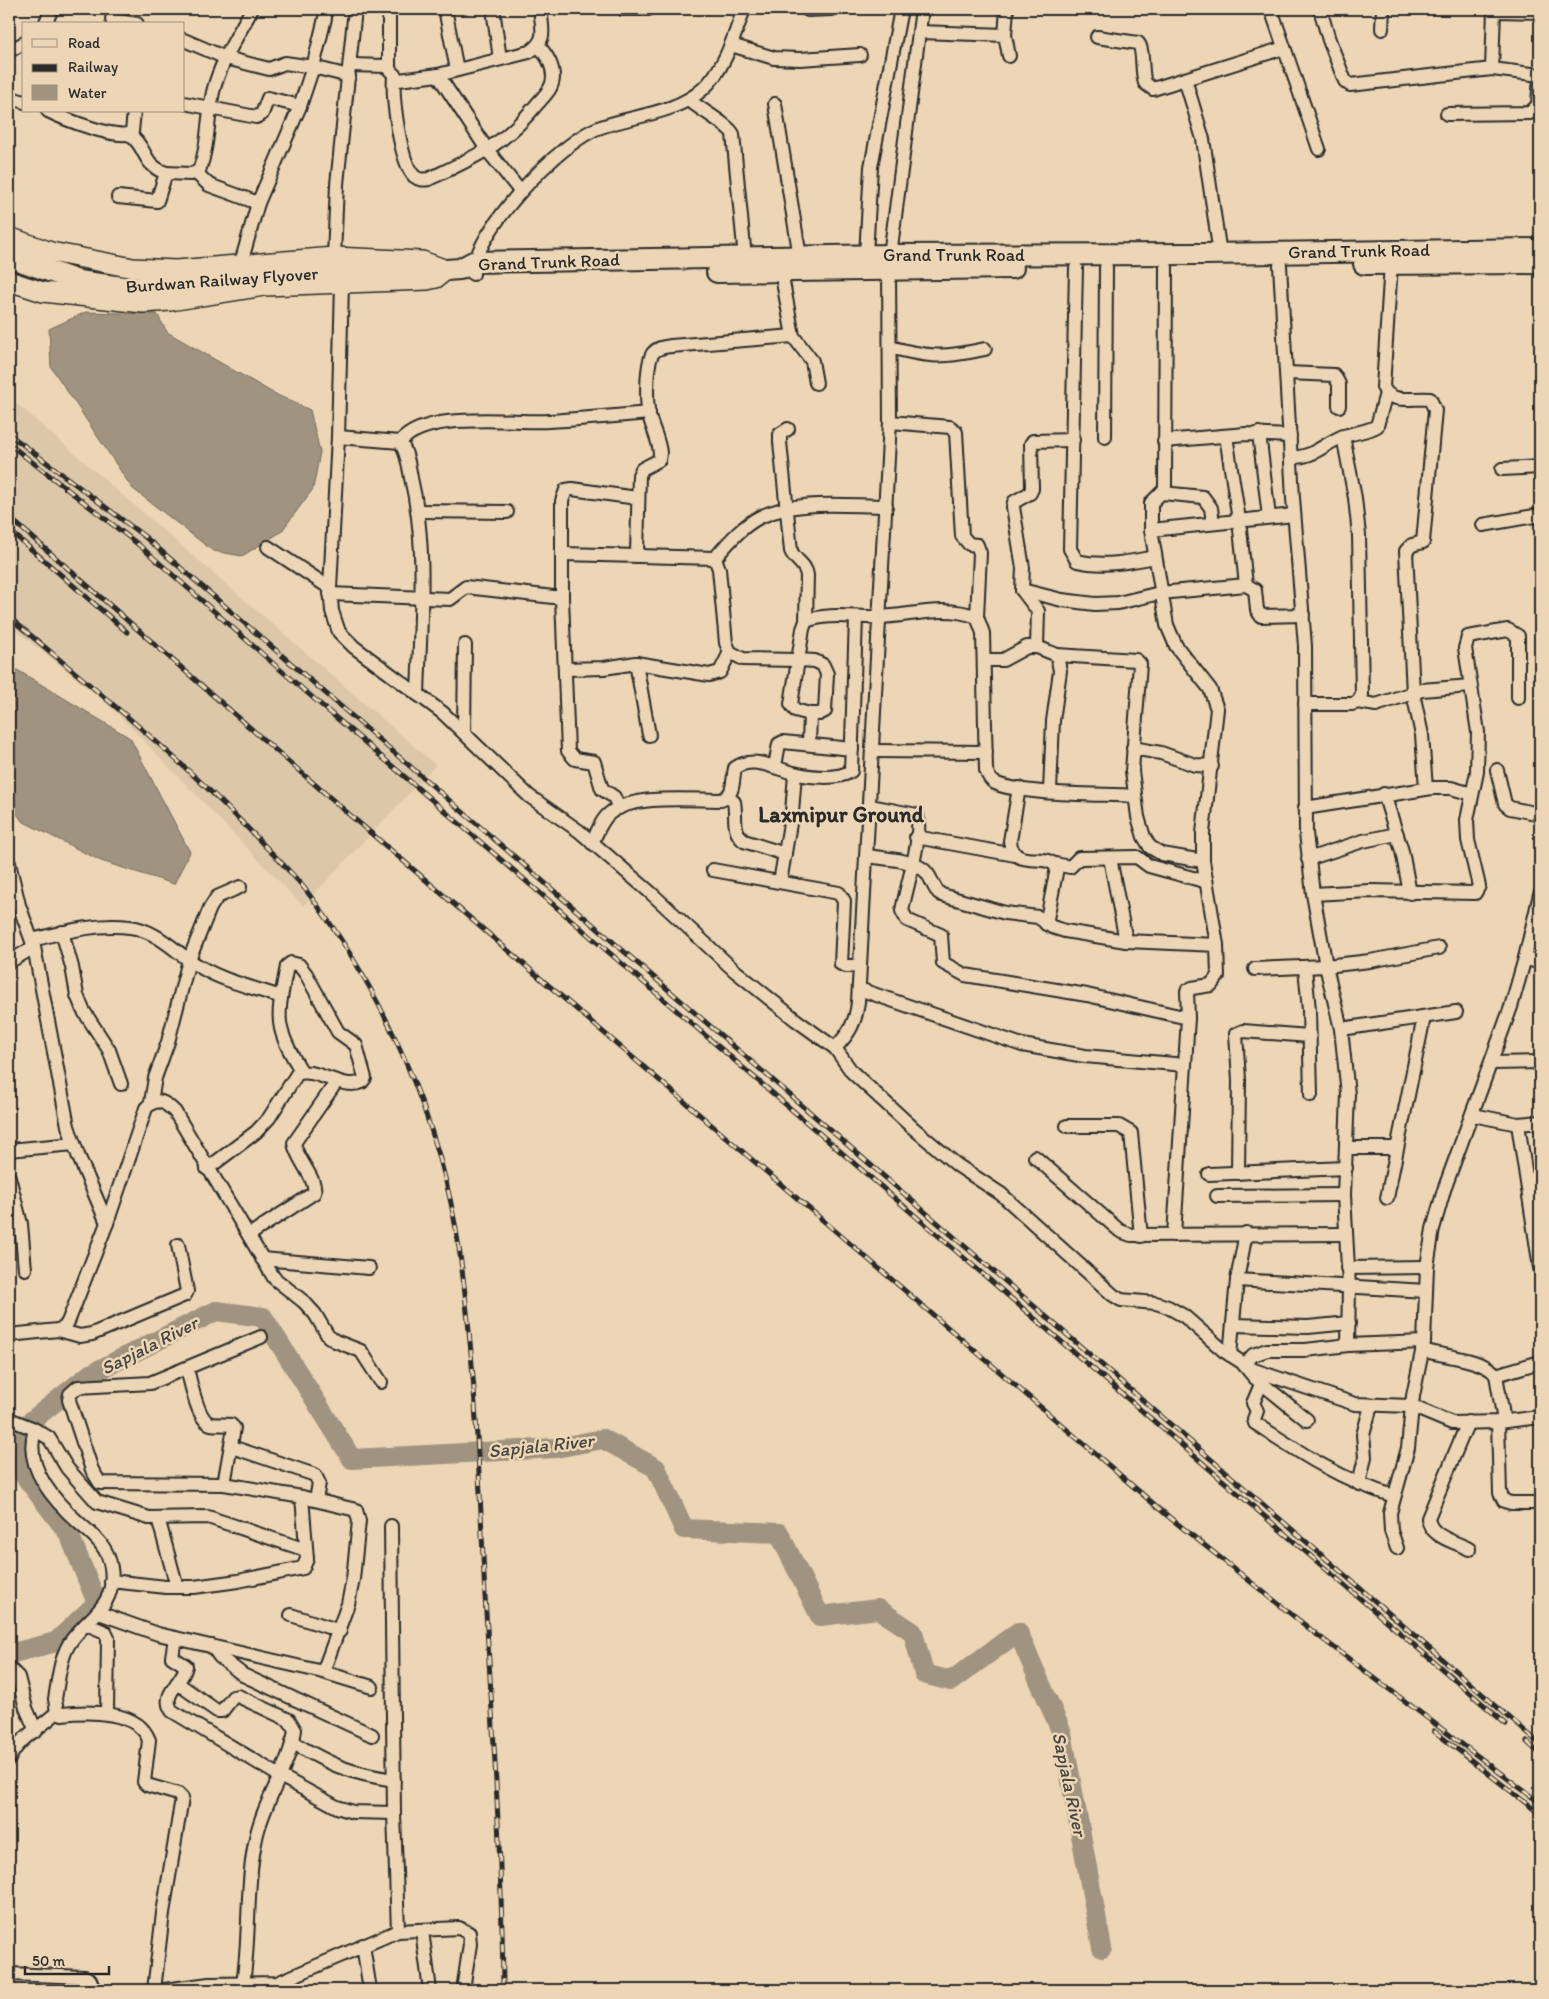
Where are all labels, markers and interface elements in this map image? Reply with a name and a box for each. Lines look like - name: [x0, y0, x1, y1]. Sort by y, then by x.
- legend: [22, 22, 185, 112]
- text: Road: [68, 34, 101, 52]
- text: Railway: [68, 58, 118, 76]
- text: Water: [68, 84, 107, 102]
- street label: Grand Trunk Road: [1288, 239, 1430, 263]
- street label: Grand Trunk Road: [883, 244, 1025, 266]
- street label: Grand Trunk Road: [478, 249, 620, 275]
- street label: Burdwan Railway Flyover: [125, 262, 319, 298]
- district label: Laxmipur Ground: [758, 801, 925, 828]
- water label: Sapjala River: [97, 1310, 203, 1380]
- water label: Sapjala River: [487, 1428, 597, 1462]
- water label: Sapjala River: [1047, 1730, 1092, 1840]
- scale bar: [25, 1944, 109, 1976]
- text: 50 m: [32, 1952, 65, 1970]

